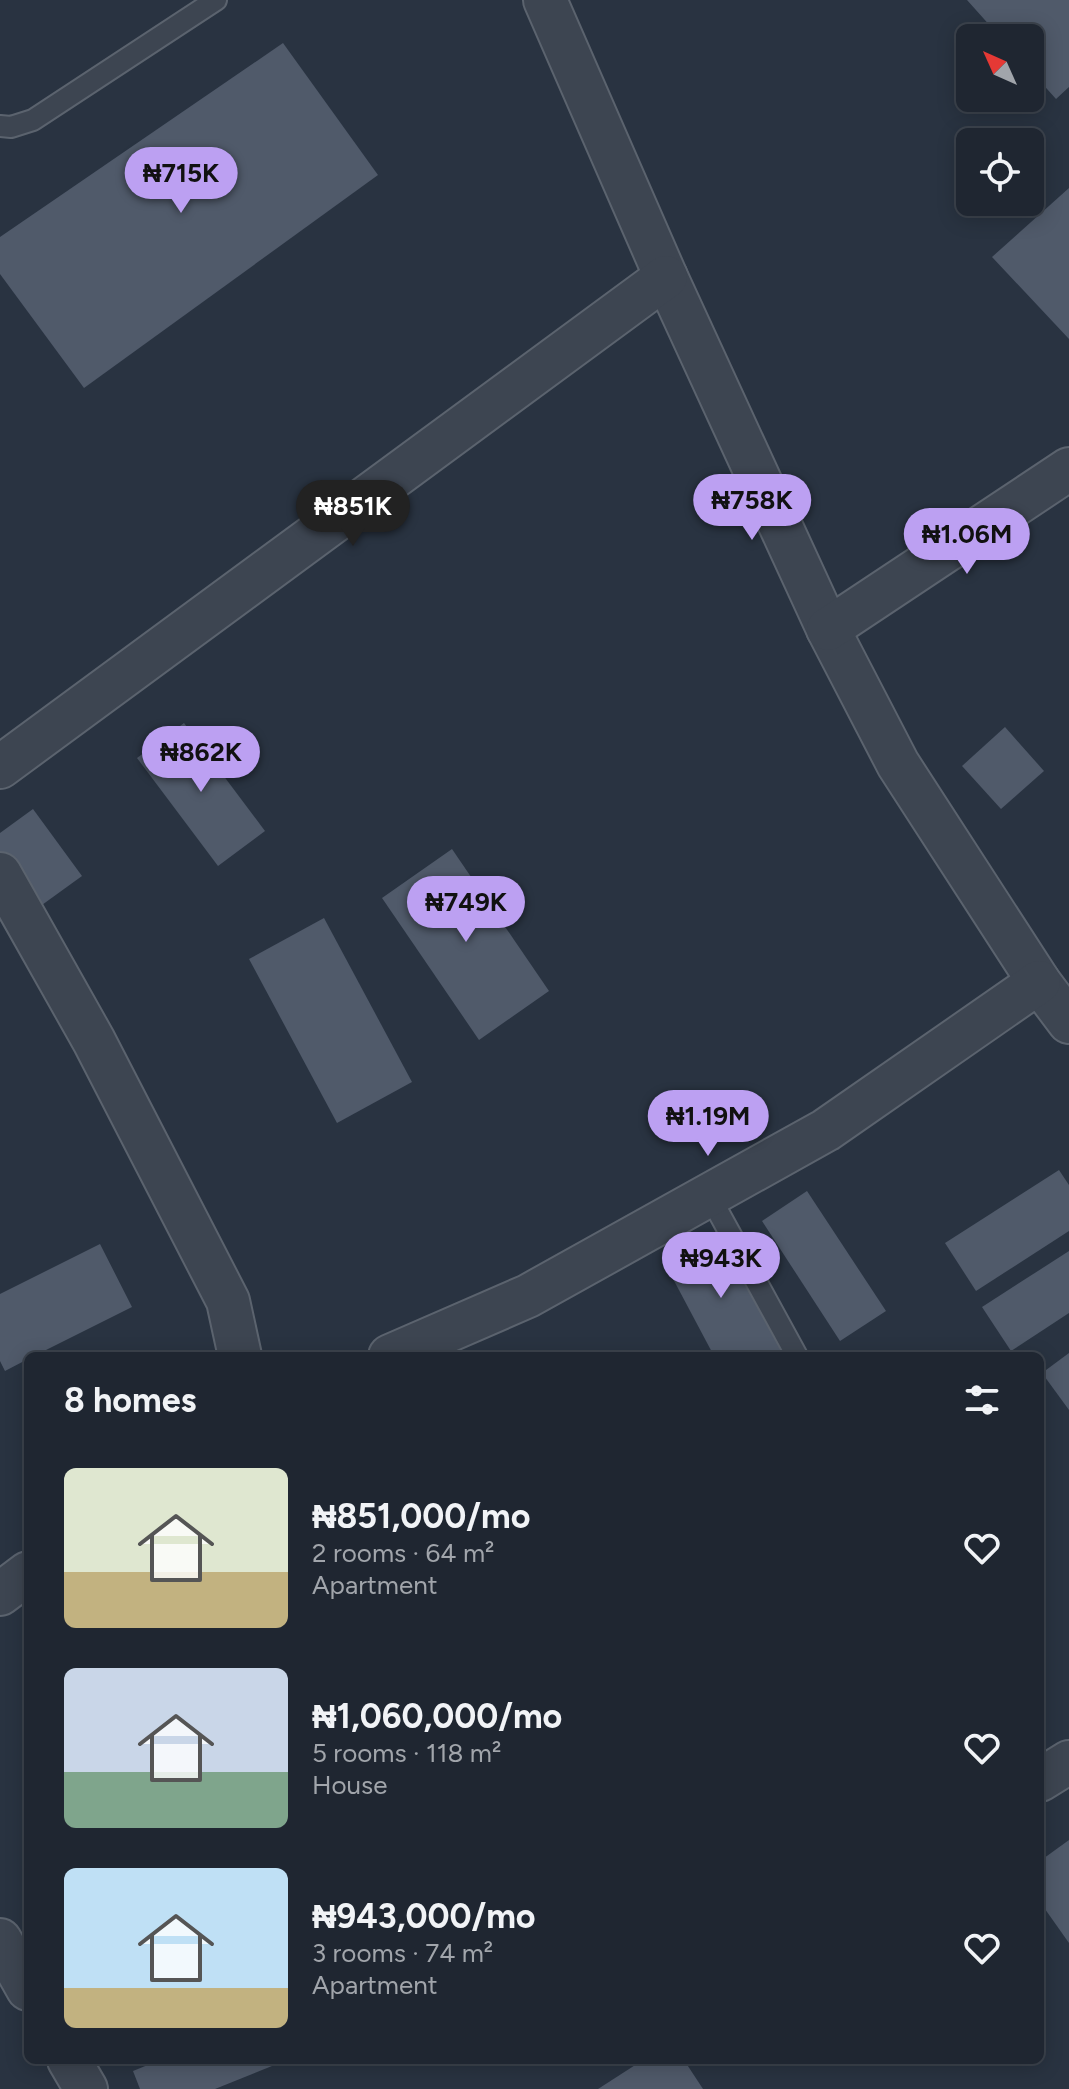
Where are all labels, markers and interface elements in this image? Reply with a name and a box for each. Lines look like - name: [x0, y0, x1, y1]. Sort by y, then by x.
- north arrow: [956, 24, 1044, 112]
- map controls: [956, 24, 1044, 216]
- button: locate: [956, 128, 1044, 216]
- pin: ₦715K: [125, 147, 237, 215]
- text: ₦715K: [143, 157, 219, 189]
- pin: ₦758K: [696, 474, 808, 542]
- pin: ₦851K: [297, 480, 409, 548]
- text: ₦758K: [711, 484, 793, 516]
- text: ₦851K: [314, 490, 392, 522]
- pin: ₦1.06M: [902, 508, 1032, 576]
- text: ₦1.06M: [922, 518, 1012, 550]
- pin: ₦862K: [145, 726, 257, 794]
- text: ₦862K: [160, 736, 242, 768]
- pin: ₦749K: [410, 876, 522, 944]
- text: ₦749K: [425, 886, 507, 918]
- pin: ₦1.19M: [643, 1090, 773, 1158]
- text: ₦1.19M: [666, 1100, 750, 1132]
- pin: ₦943K: [665, 1232, 777, 1300]
- text: ₦943K: [680, 1242, 762, 1274]
- icon: filters: [960, 1378, 1004, 1422]
- text: 8 homes: [64, 1380, 196, 1421]
- text: ₦851,000/mo: [312, 1496, 530, 1537]
- icon: home: [128, 1500, 224, 1596]
- icon: heart: [960, 1526, 1004, 1570]
- text: 2 rooms · 64 m²: [312, 1537, 494, 1569]
- text: Apartment: [312, 1569, 438, 1601]
- text: ₦1,060,000/mo: [312, 1696, 562, 1737]
- icon: home: [128, 1700, 224, 1796]
- icon: heart: [960, 1726, 1004, 1770]
- text: 5 rooms · 118 m²: [312, 1737, 501, 1769]
- text: House: [312, 1769, 387, 1801]
- text: ₦943,000/mo: [312, 1896, 536, 1937]
- icon: home: [128, 1900, 224, 1996]
- icon: heart: [960, 1926, 1004, 1970]
- text: 3 rooms · 74 m²: [312, 1937, 493, 1969]
- text: Apartment: [312, 1969, 438, 2001]

